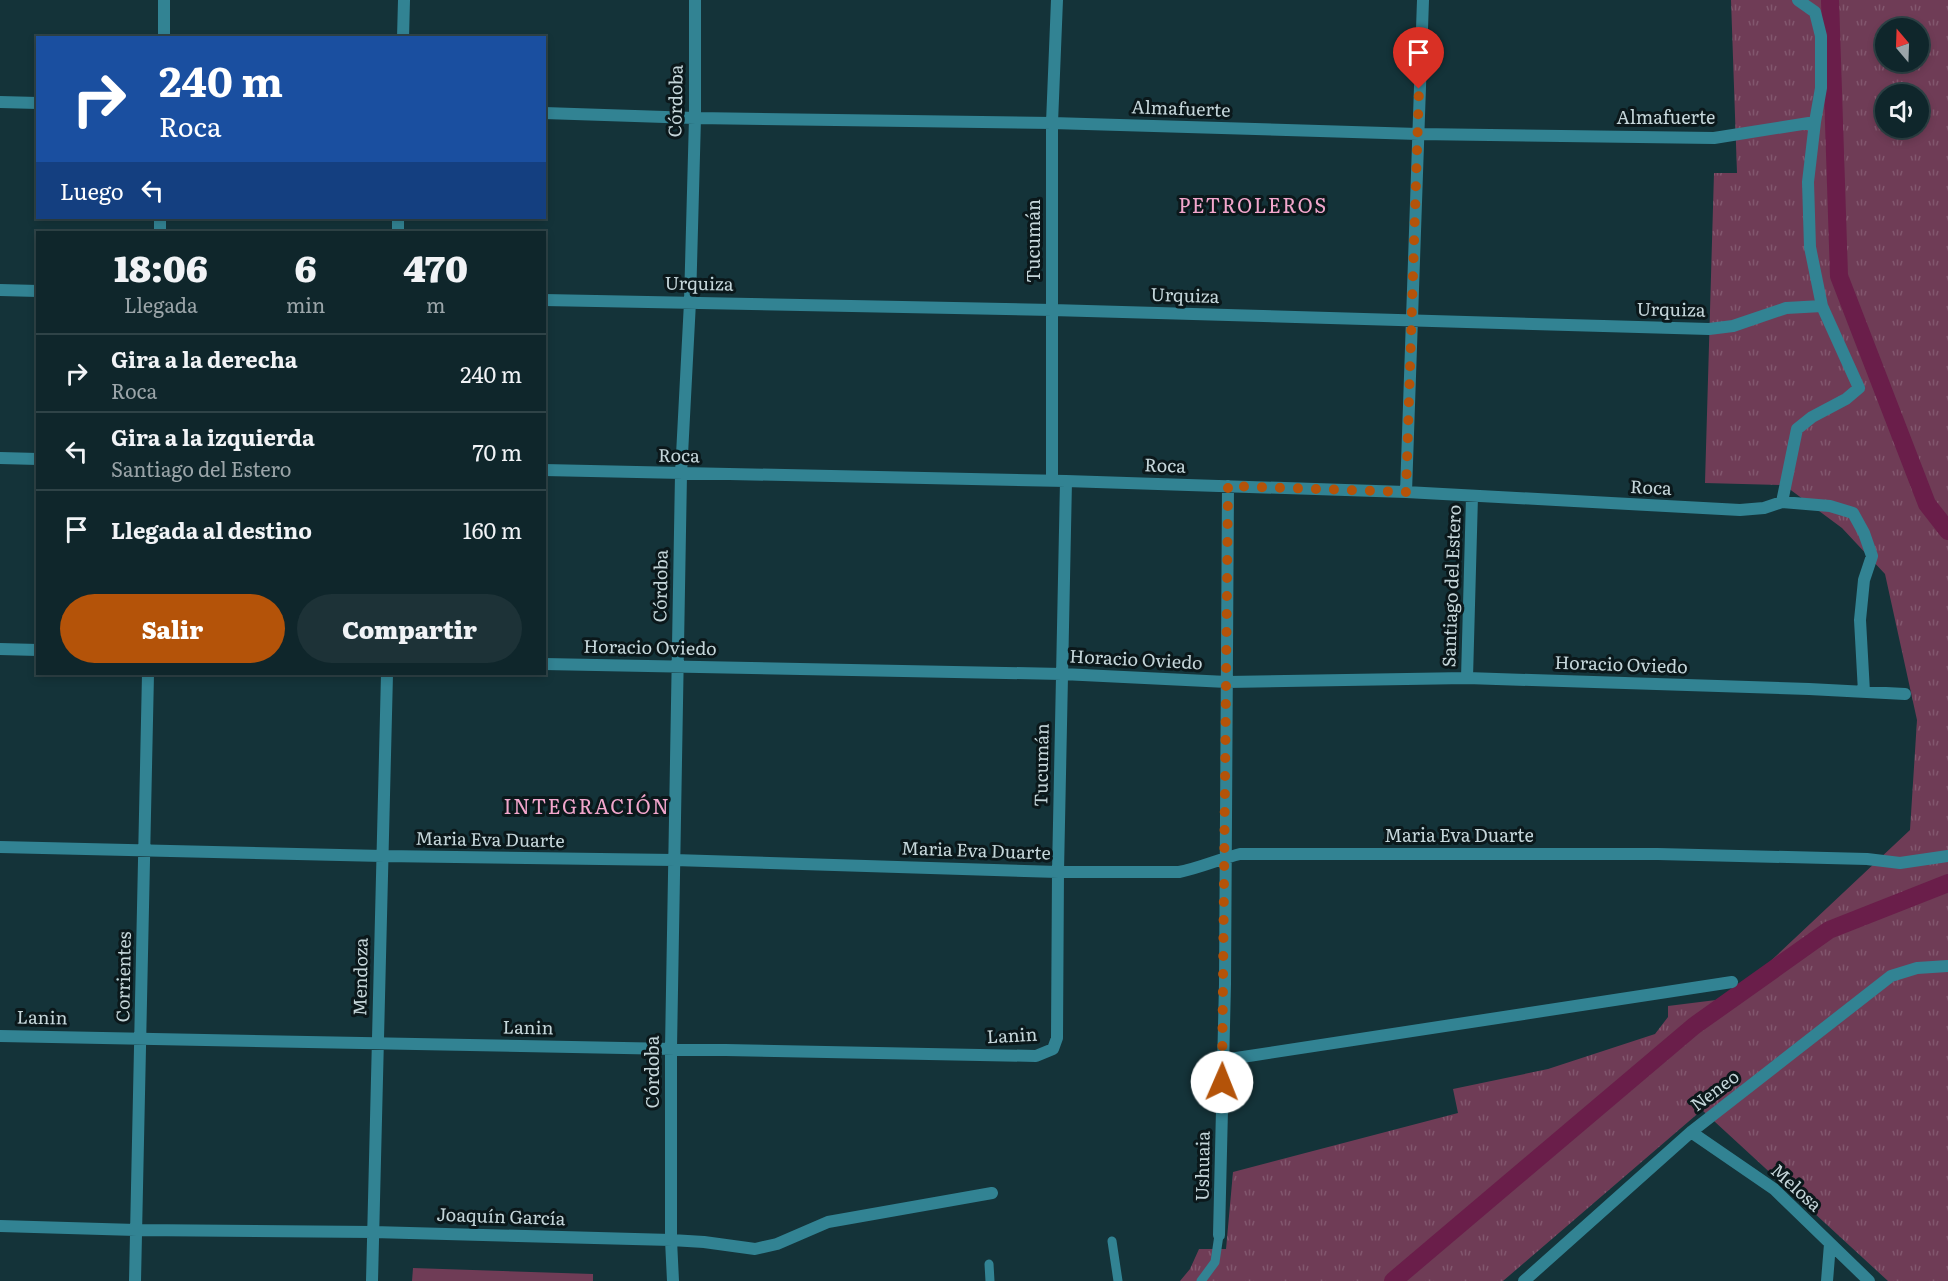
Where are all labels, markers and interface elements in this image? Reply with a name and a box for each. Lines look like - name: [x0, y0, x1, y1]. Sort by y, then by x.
- north arrow: [1875, 18, 1929, 72]
- map controls: [1875, 18, 1929, 138]
- pin: [1393, 27, 1444, 89]
- icon: arrive: [1402, 36, 1435, 69]
- text: 240 m: [159, 48, 283, 110]
- icon: right: [60, 60, 138, 138]
- street label: Córdoba: [660, 64, 689, 138]
- button: sound: [1875, 84, 1929, 138]
- street label: Almafuerte: [1131, 92, 1231, 123]
- street label: Almafuerte: [1617, 103, 1715, 130]
- text: Roca: [159, 105, 222, 145]
- text: Luego: [60, 174, 124, 207]
- icon: left: [136, 174, 169, 207]
- district label: PETROLEROS: [1178, 189, 1328, 219]
- street label: Tucumán: [1019, 199, 1046, 283]
- text: 18:06: [114, 240, 208, 293]
- text: 6: [295, 240, 317, 293]
- text: 470: [403, 240, 468, 293]
- street label: Urquiza: [664, 268, 734, 297]
- street label: Urquiza: [1150, 280, 1220, 309]
- text: Llegada: [124, 289, 198, 319]
- text: min: [286, 289, 325, 319]
- text: m: [426, 289, 445, 319]
- street label: Urquiza: [1636, 294, 1706, 323]
- text: Gira a la derecha: [111, 342, 298, 375]
- icon: right: [60, 357, 93, 390]
- text: 240 m: [460, 357, 522, 390]
- text: Roca: [111, 375, 157, 405]
- text: Gira a la izquierda: [111, 420, 315, 453]
- icon: left: [60, 435, 93, 468]
- text: 70 m: [472, 435, 522, 468]
- street label: Roca: [658, 441, 700, 468]
- street label: Roca: [1144, 450, 1187, 479]
- text: Santiago del Estero: [111, 453, 292, 483]
- street label: Roca: [1630, 472, 1673, 501]
- street label: Santiago del Estero: [1434, 504, 1467, 668]
- icon: arrive: [60, 513, 93, 546]
- text: Llegada al destino: [111, 513, 312, 546]
- text: 160 m: [463, 513, 522, 546]
- street label: Córdoba: [645, 549, 674, 623]
- button: Salir: [60, 594, 285, 663]
- button: Compartir: [297, 594, 522, 663]
- street label: Horacio Oviedo: [583, 632, 717, 661]
- street label: Horacio Oviedo: [1069, 642, 1203, 675]
- street label: Horacio Oviedo: [1554, 648, 1688, 679]
- street label: Tucumán: [1026, 723, 1055, 807]
- district label: INTEGRACIÓN: [504, 790, 670, 820]
- street label: Maria Eva Duarte: [1384, 821, 1534, 848]
- street label: Maria Eva Duarte: [415, 824, 565, 853]
- street label: Maria Eva Duarte: [901, 833, 1051, 866]
- street label: Corrientes: [108, 931, 137, 1023]
- street label: Mendoza: [345, 937, 374, 1016]
- street label: Lanin: [16, 1003, 68, 1030]
- street label: Lanin: [502, 1013, 554, 1040]
- street label: Lanin: [986, 1020, 1038, 1049]
- street label: Córdoba: [638, 1035, 665, 1108]
- position arrow: [1190, 1050, 1254, 1114]
- street label: Neneo: [1684, 1062, 1744, 1117]
- street label: Ushuaia: [1187, 1130, 1216, 1201]
- street label: Melosa: [1765, 1157, 1829, 1217]
- street label: Joaquín García: [436, 1200, 566, 1231]

